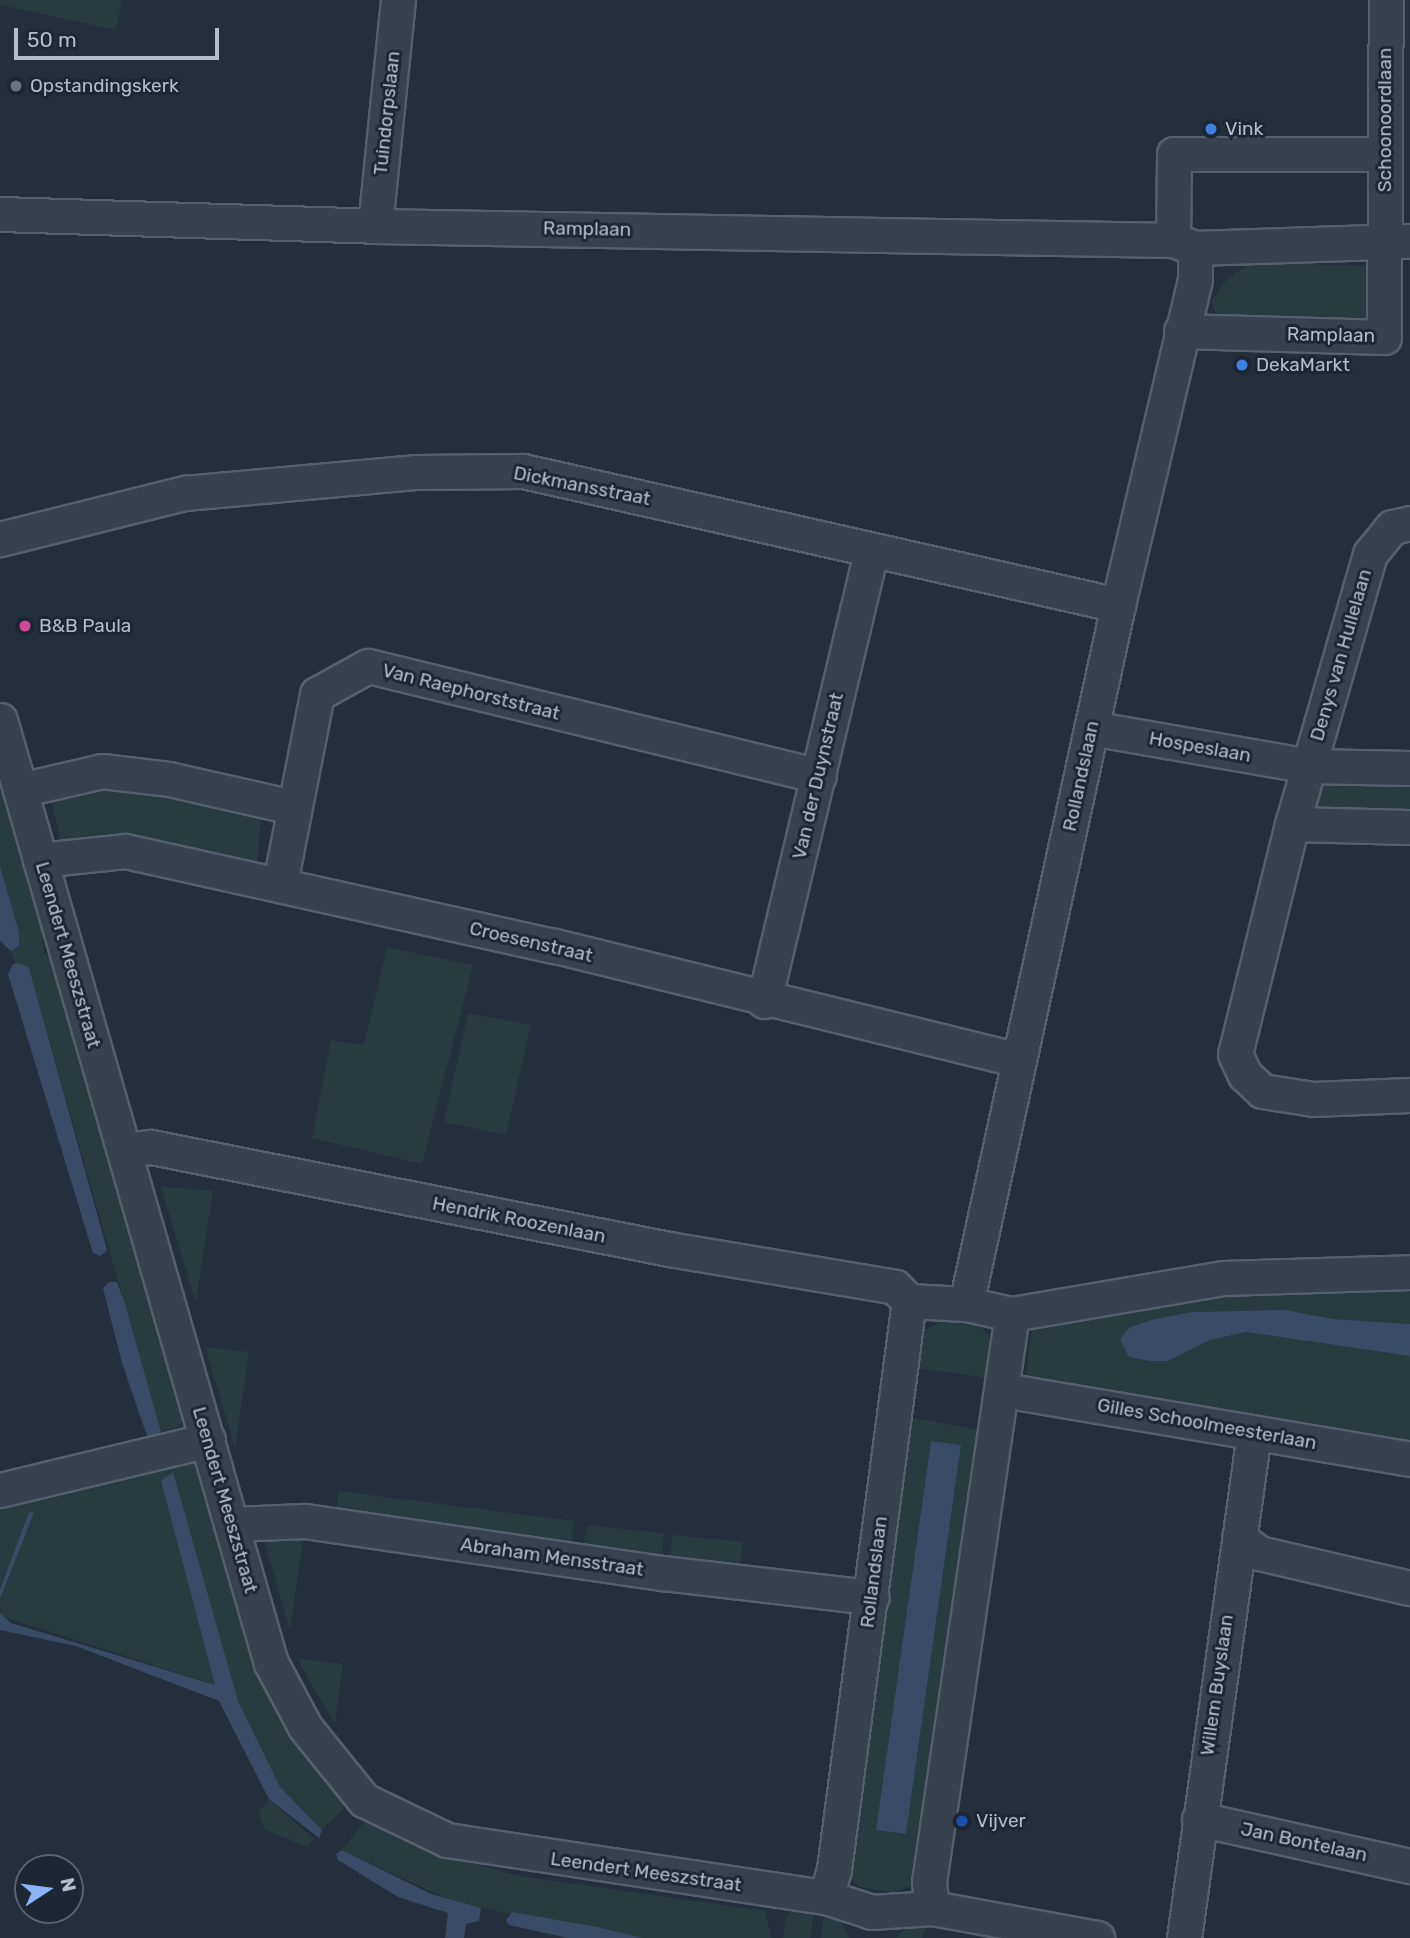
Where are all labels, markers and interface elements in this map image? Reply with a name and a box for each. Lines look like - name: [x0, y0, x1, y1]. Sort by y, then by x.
- scale bar: [18, 14, 222, 58]
- text: 50 m: [27, 27, 77, 52]
- street label: Schoonoordlaan: [1374, 48, 1396, 192]
- street label: Tuindorpslaan: [369, 50, 405, 176]
- place label: Opstandingskerk: [30, 75, 179, 97]
- marker: Opstandingskerk: [8, 78, 24, 94]
- place label: Vink: [1225, 118, 1263, 140]
- marker: Vink: [1203, 121, 1219, 137]
- street label: Ramplaan: [543, 217, 631, 241]
- street label: Ramplaan: [1287, 323, 1375, 347]
- place label: DekaMarkt: [1256, 354, 1350, 376]
- marker: DekaMarkt: [1234, 357, 1250, 373]
- street label: Dickmansstraat: [512, 462, 652, 510]
- street label: Denys van Hullelaan: [1305, 566, 1377, 744]
- place label: B&B Paula: [39, 615, 131, 637]
- marker: B&B Paula: [17, 618, 33, 634]
- street label: Van Raephorststraat: [380, 659, 562, 725]
- street label: Van der Duynstraat: [788, 690, 848, 862]
- street label: Rollandslaan: [1058, 719, 1104, 833]
- street label: Hospeslaan: [1147, 727, 1253, 767]
- street label: Leendert Meeszstraat: [30, 859, 106, 1051]
- street label: Croesenstraat: [467, 917, 595, 967]
- street label: Hendrik Roozenlaan: [430, 1192, 608, 1248]
- street label: Gilles Schoolmeesterlaan: [1096, 1393, 1318, 1455]
- street label: Leendert Meeszstraat: [187, 1404, 263, 1596]
- street label: Rollandslaan: [856, 1515, 892, 1629]
- street label: Abraham Mensstraat: [459, 1533, 645, 1581]
- street label: Willem Buyslaan: [1196, 1613, 1238, 1757]
- place label: Vijver: [976, 1810, 1026, 1832]
- marker: Vijver: [954, 1813, 970, 1829]
- street label: Jan Bontelaan: [1239, 1817, 1369, 1867]
- street label: Leendert Meeszstraat: [549, 1847, 743, 1897]
- north arrow: [14, 1854, 84, 1924]
- text: N: [55, 1875, 81, 1894]

